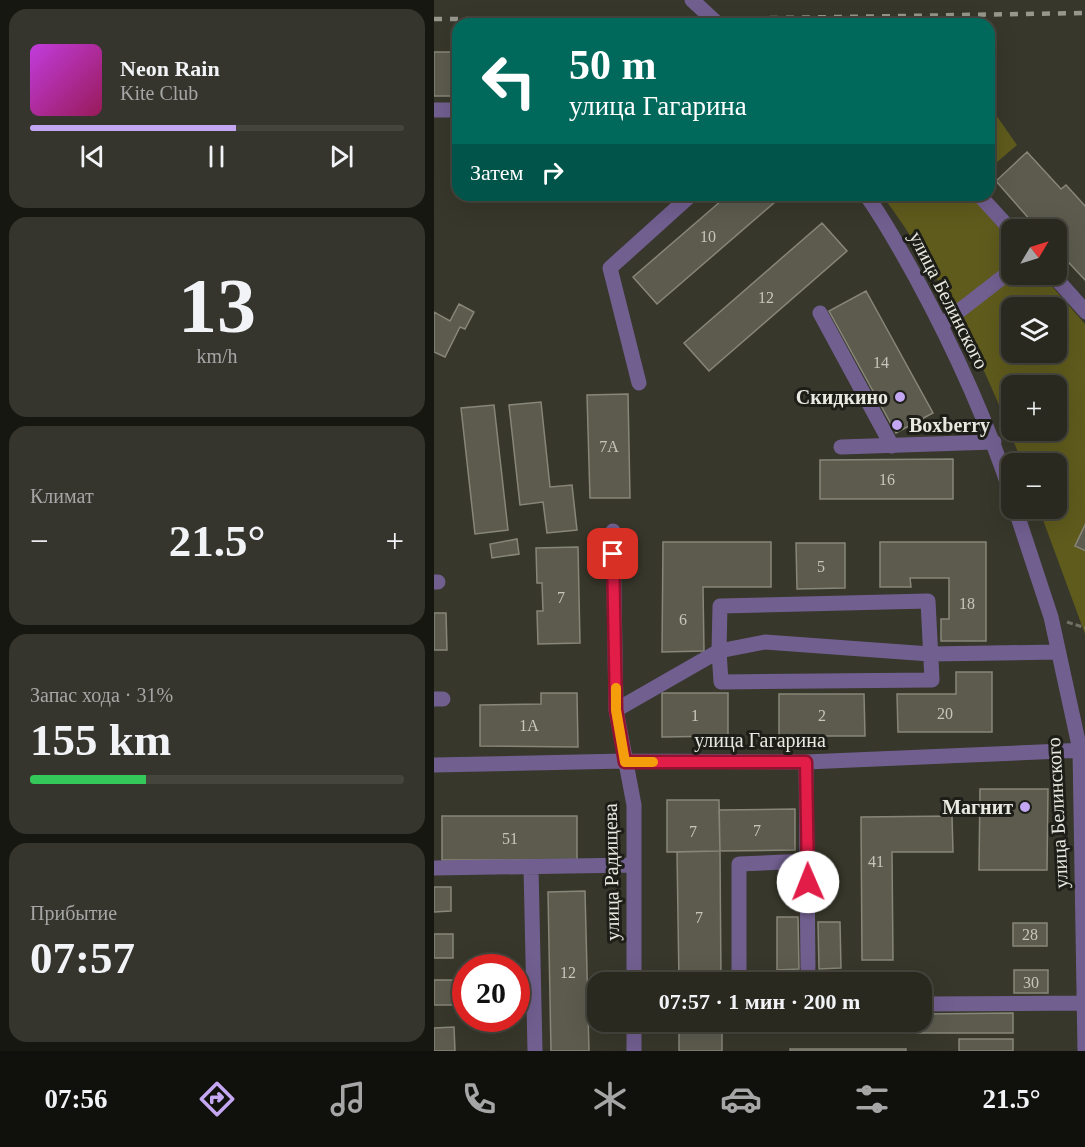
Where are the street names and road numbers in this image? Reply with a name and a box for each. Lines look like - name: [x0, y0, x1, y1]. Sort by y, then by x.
- street label: улица Белинского: [904, 228, 993, 373]
- street label: улица Гагарина: [694, 729, 826, 752]
- street label: улица Белинского: [1042, 737, 1073, 889]
- street label: улица Радищева: [599, 803, 624, 941]

